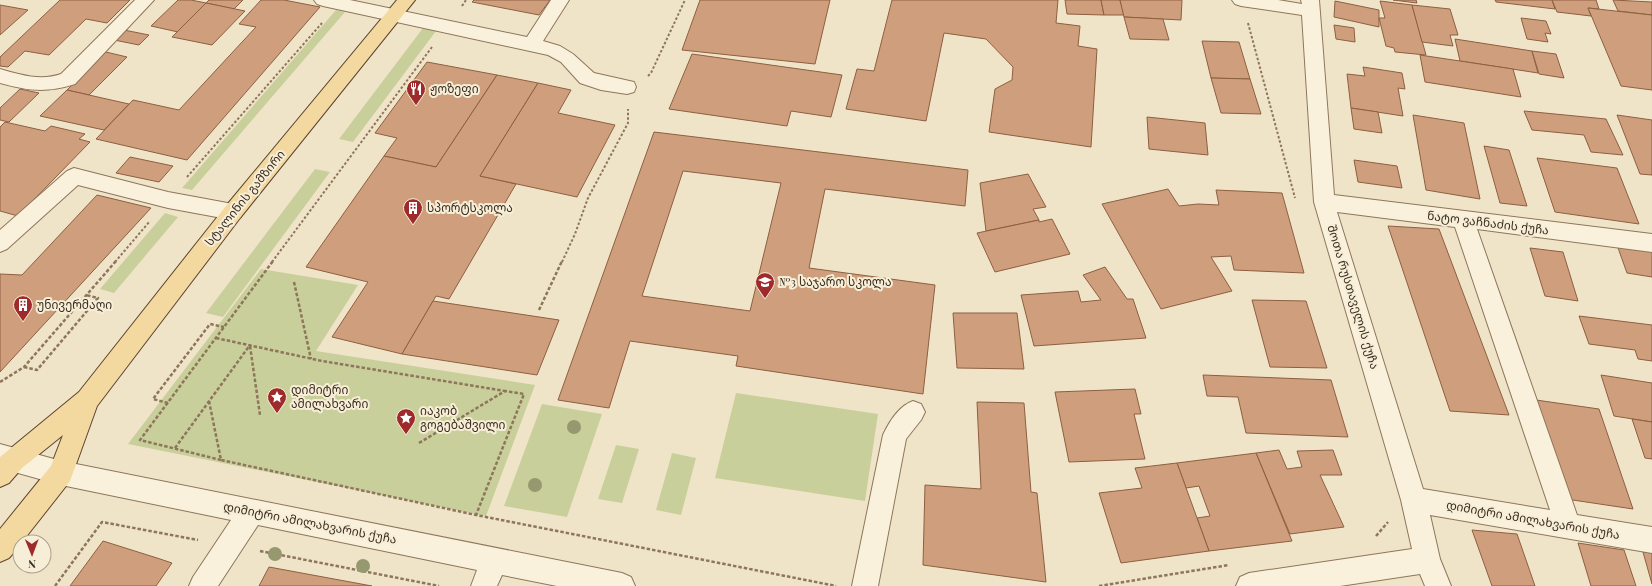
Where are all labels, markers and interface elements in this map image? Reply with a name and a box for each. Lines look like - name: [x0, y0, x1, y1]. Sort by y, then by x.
- restaurant icon: ჟოზეფი: [405, 78, 427, 106]
- place label: ჟოზეფი: [430, 80, 479, 96]
- street label: სტალინის გამზირი: [201, 146, 289, 249]
- building icon: სპორტსკოლა: [402, 197, 424, 225]
- place label: სპორტსკოლა: [427, 199, 513, 216]
- street label: ნატო ვაჩნაძის ქუჩა: [1426, 207, 1550, 237]
- street label: შოთა რუსთაველის ქუჩა: [1323, 223, 1384, 371]
- school or university icon: №3 საჯარო სკოლა: [754, 271, 776, 299]
- place label: №3 საჯარო სკოლა: [779, 273, 891, 290]
- building icon: უნივერმაღი: [12, 294, 34, 322]
- place label: უნივერმაღი: [37, 296, 112, 313]
- place label: დიმიტრი ამილახვარი: [291, 381, 368, 412]
- place icon: დიმიტრი ამილახვარი: [266, 386, 288, 414]
- place label: იაკობ გოგებაშვილი: [420, 402, 505, 433]
- place icon: იაკობ გოგებაშვილი: [395, 407, 417, 435]
- street label: დიმიტრი ამილახვარის ქუჩა: [1445, 496, 1621, 543]
- street label: დიმიტრი ამილახვარის ქუჩა: [222, 497, 398, 548]
- north arrow: [12, 534, 52, 574]
- text: N: [28, 557, 36, 572]

